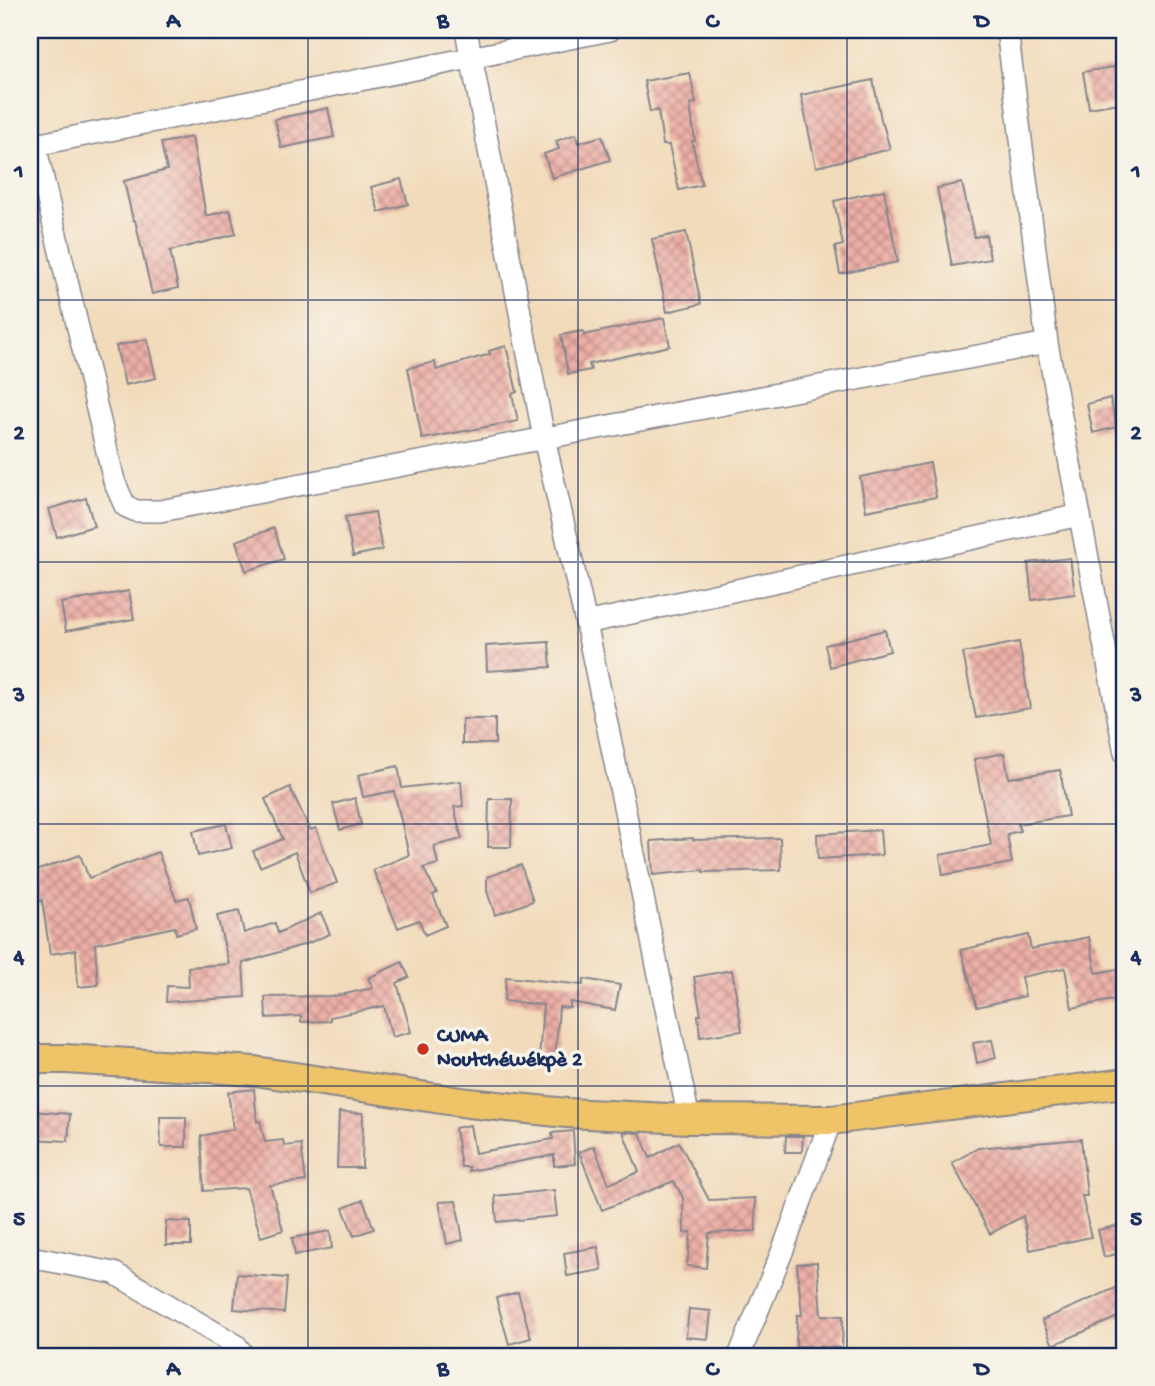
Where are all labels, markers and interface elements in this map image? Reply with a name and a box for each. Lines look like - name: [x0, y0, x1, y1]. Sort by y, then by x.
- text: A: [165, 9, 181, 36]
- text: B: [436, 9, 450, 36]
- text: C: [706, 9, 721, 36]
- text: D: [973, 9, 991, 36]
- text: 1: [13, 159, 24, 186]
- text: 1: [1130, 159, 1141, 186]
- text: 2: [13, 421, 25, 448]
- text: 2: [1130, 421, 1142, 448]
- text: 3: [12, 683, 25, 710]
- text: 3: [1129, 683, 1142, 710]
- text: 4: [13, 945, 25, 972]
- text: 4: [1130, 945, 1142, 972]
- place label: CUMA Noutchéwékpè 2: [436, 1025, 583, 1074]
- marker: CUMA Noutchéwékpè 2: [415, 1041, 431, 1057]
- text: 5: [13, 1207, 25, 1234]
- text: 5: [1130, 1207, 1142, 1234]
- text: A: [165, 1357, 181, 1384]
- text: B: [436, 1357, 450, 1384]
- text: C: [706, 1357, 721, 1384]
- text: D: [973, 1357, 991, 1384]

